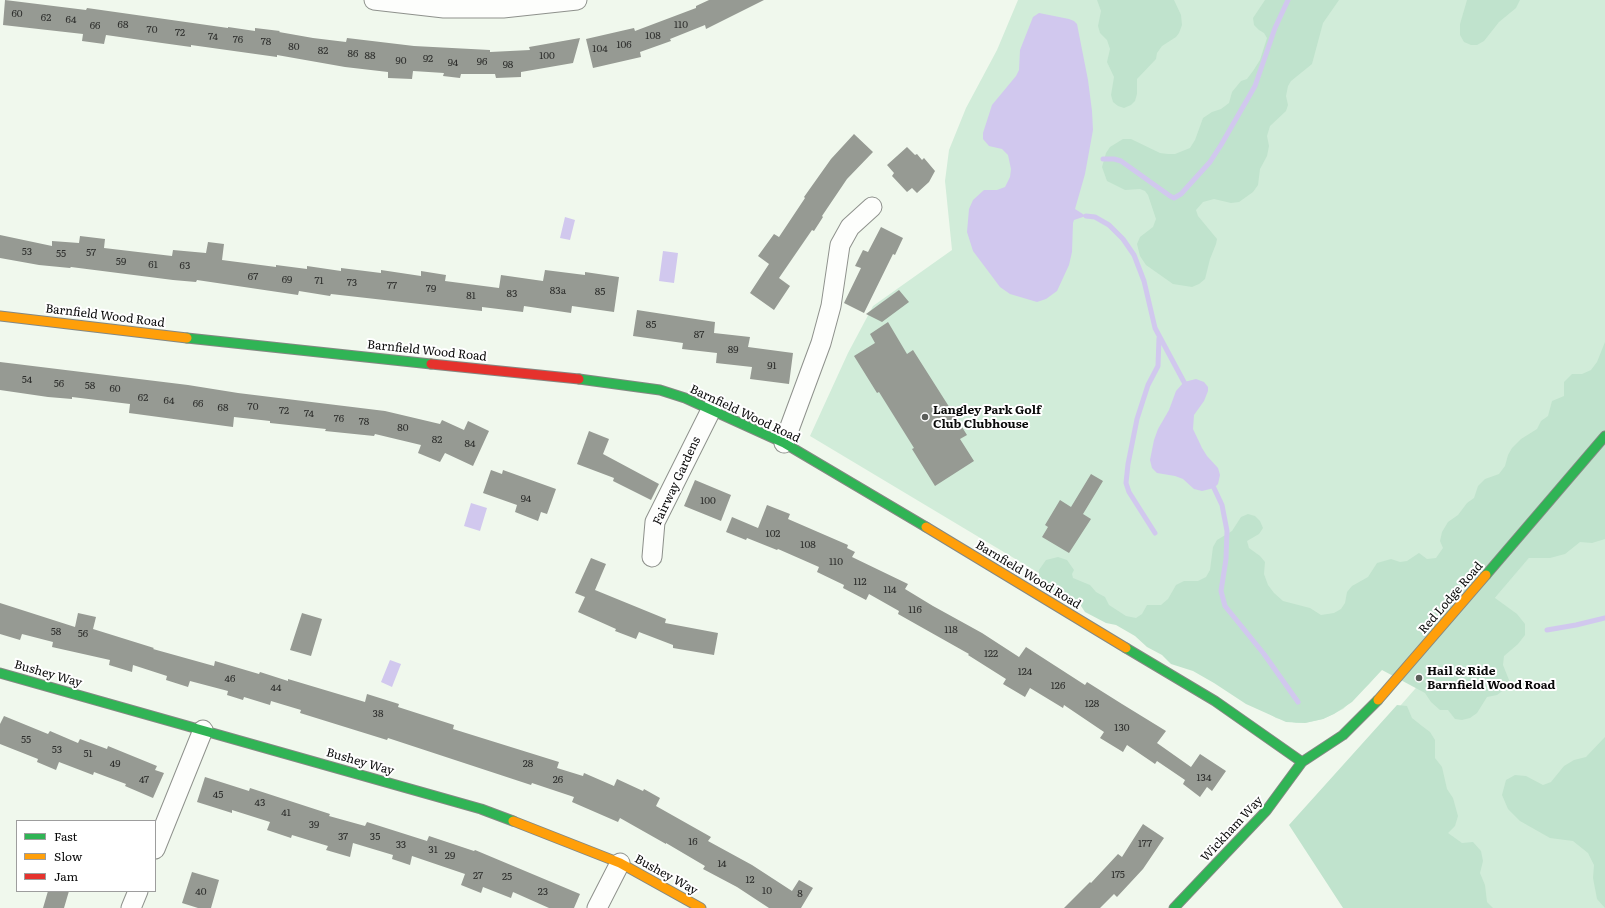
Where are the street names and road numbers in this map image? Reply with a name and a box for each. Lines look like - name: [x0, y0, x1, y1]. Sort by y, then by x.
- street label: Barnfield Wood Road: [44, 302, 166, 330]
- street label: Barnfield Wood Road: [366, 338, 488, 364]
- street label: Barnfield Wood Road: [687, 382, 803, 446]
- street label: Fairway Gardens: [650, 435, 704, 527]
- street label: Barnfield Wood Road: [973, 538, 1083, 612]
- street label: Red Lodge Road: [1416, 559, 1486, 637]
- street label: Bushey Way: [12, 657, 84, 691]
- street label: Bushey Way: [324, 745, 396, 779]
- street label: Wickham Way: [1198, 793, 1266, 865]
- street label: Bushey Way: [632, 852, 700, 898]

